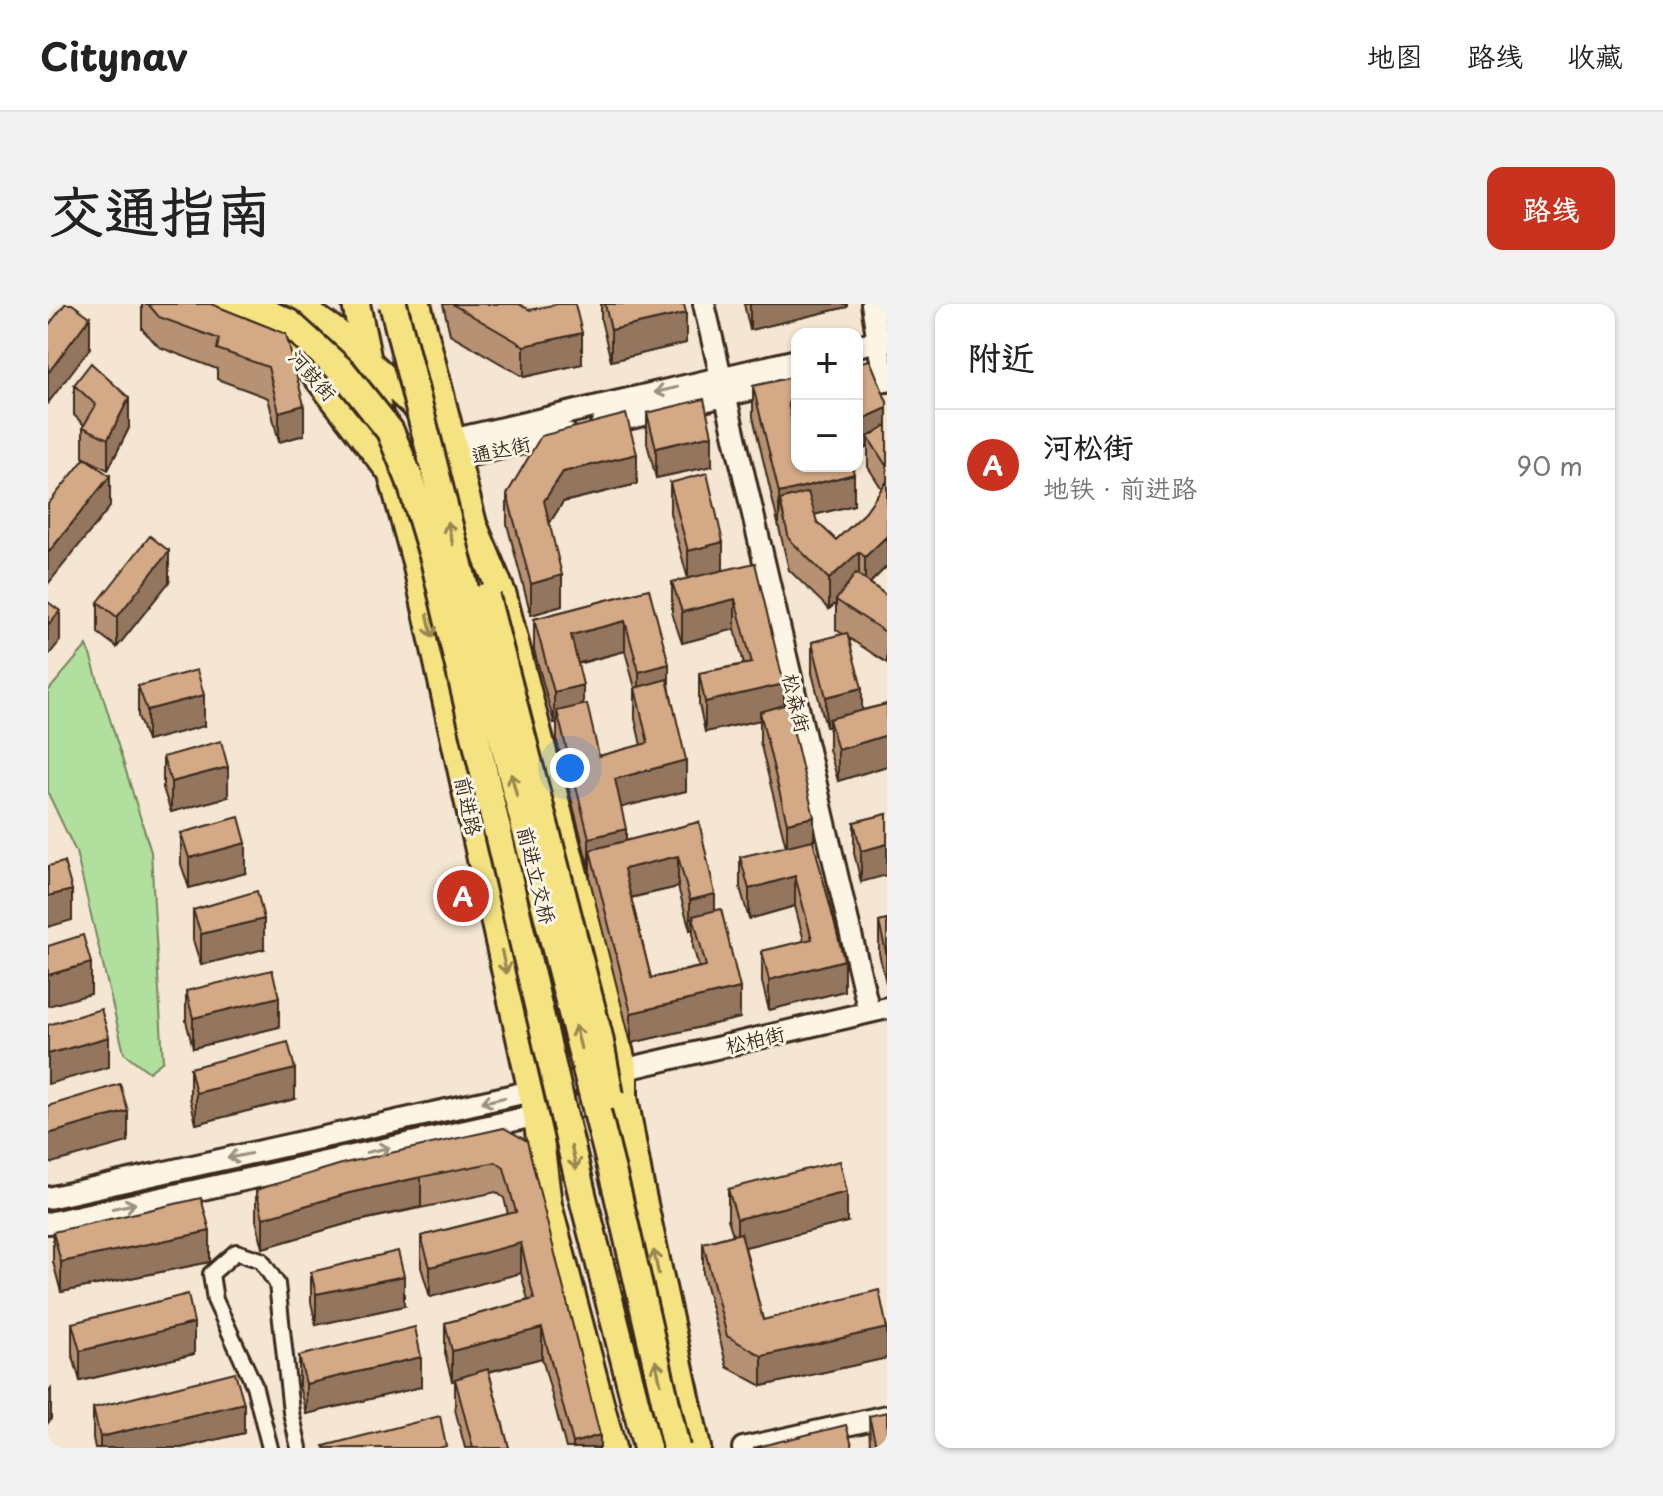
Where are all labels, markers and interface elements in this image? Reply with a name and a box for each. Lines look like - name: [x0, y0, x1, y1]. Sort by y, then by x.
- text: Citynav: [40, 27, 188, 84]
- text: 地图: [1367, 34, 1423, 77]
- text: 路线: [1467, 34, 1523, 77]
- text: 收藏: [1567, 34, 1623, 77]
- text: 交通指南: [48, 166, 272, 251]
- button: 路线: [1487, 167, 1615, 250]
- map controls: [791, 328, 863, 472]
- button: +: [791, 328, 863, 400]
- text: 附近: [967, 330, 1035, 382]
- street label: 河鼓街: [282, 343, 344, 407]
- one-way arrow: [654, 383, 680, 398]
- button: −: [791, 400, 863, 472]
- text: 河松街: [1043, 423, 1133, 468]
- street label: 通达街: [468, 428, 534, 470]
- text: A: [983, 446, 1003, 485]
- text: 90 m: [1516, 446, 1583, 485]
- text: 地铁 · 前进路: [1043, 468, 1197, 507]
- one-way arrow: [442, 521, 457, 547]
- one-way arrow: [423, 612, 438, 638]
- street label: 松森街: [776, 670, 818, 736]
- your location: [550, 748, 590, 788]
- one-way arrow: [506, 773, 521, 799]
- street label: 前进路: [448, 774, 490, 839]
- street label: 前进立交桥: [510, 823, 564, 927]
- pin: A: [437, 866, 489, 926]
- one-way arrow: [497, 948, 512, 974]
- street label: 松柏街: [722, 1018, 788, 1060]
- one-way arrow: [570, 1025, 585, 1051]
- one-way arrow: [481, 1093, 506, 1108]
- one-way arrow: [365, 1142, 390, 1157]
- one-way arrow: [567, 1144, 582, 1170]
- one-way arrow: [227, 1149, 252, 1164]
- one-way arrow: [111, 1198, 136, 1213]
- one-way arrow: [648, 1250, 663, 1276]
- one-way arrow: [650, 1360, 665, 1385]

